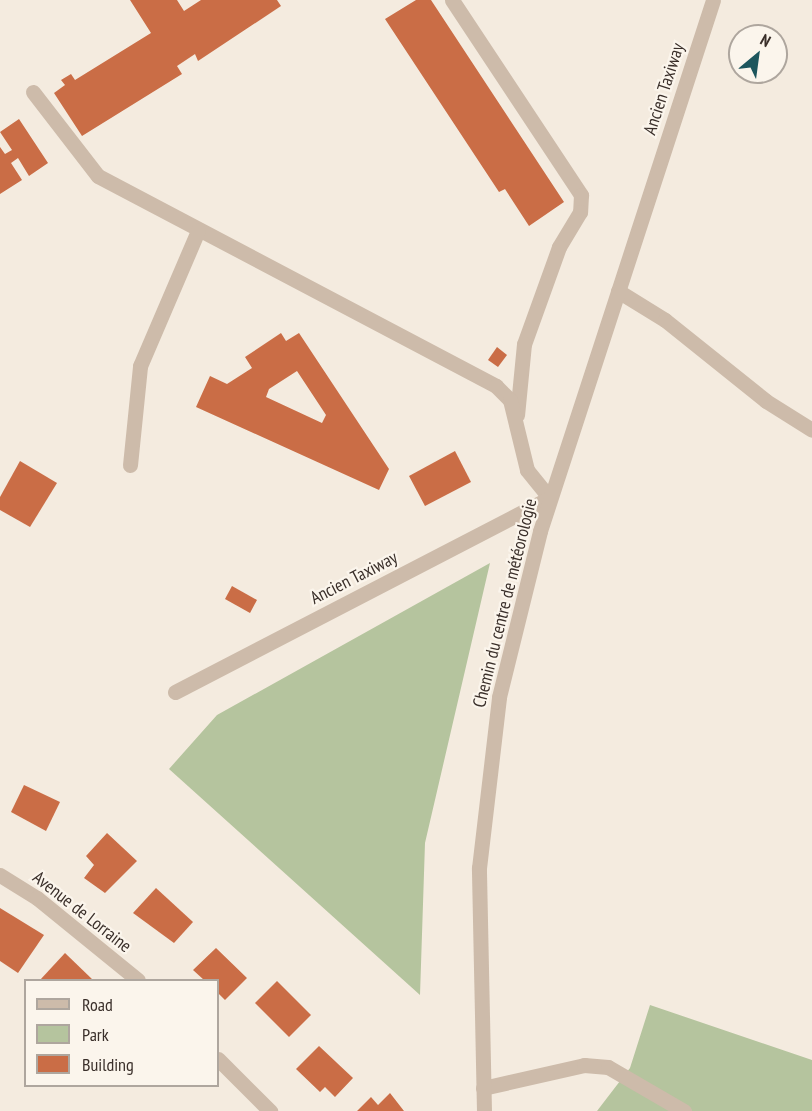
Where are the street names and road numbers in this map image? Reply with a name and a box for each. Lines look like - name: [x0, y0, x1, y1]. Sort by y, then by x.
- street label: Ancien Taxiway: [639, 40, 689, 138]
- street label: Chemin du centre de météorologie: [469, 496, 541, 710]
- street label: Ancien Taxiway: [307, 547, 401, 609]
- street label: Avenue de Lorraine: [28, 867, 136, 957]

